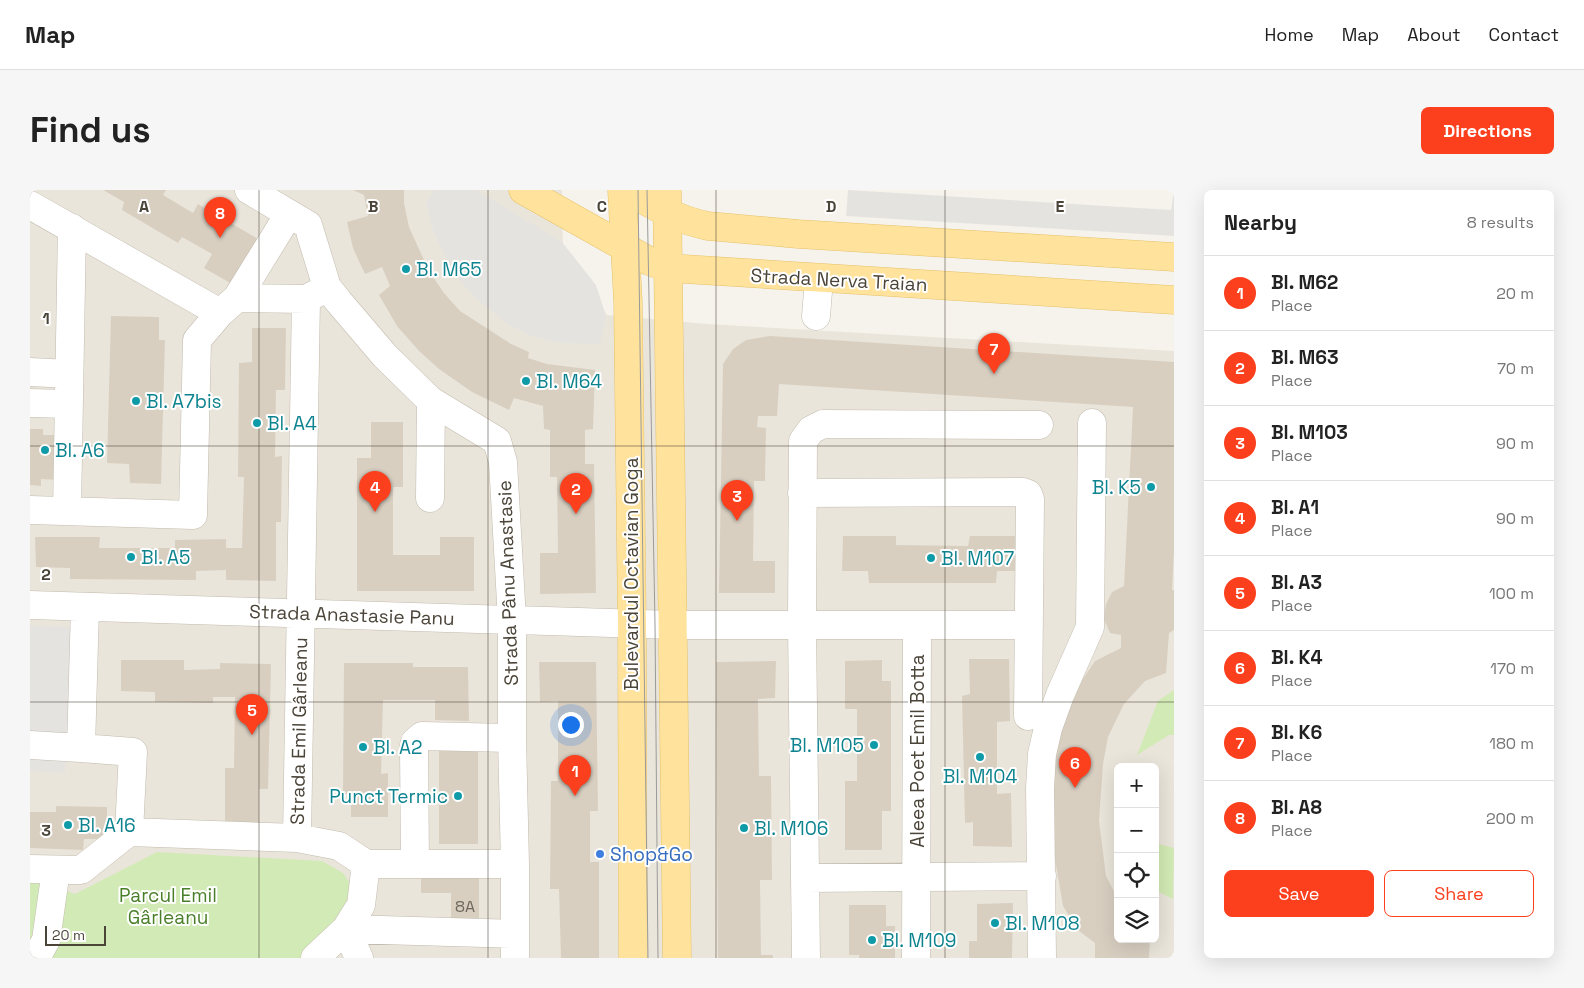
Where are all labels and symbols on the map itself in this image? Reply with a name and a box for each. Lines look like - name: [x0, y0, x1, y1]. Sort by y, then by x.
- text: A: [139, 196, 149, 217]
- text: B: [368, 196, 378, 217]
- text: C: [597, 196, 607, 217]
- text: D: [826, 196, 836, 217]
- text: E: [1056, 196, 1065, 217]
- pin: 8: [204, 197, 236, 238]
- place label: Bl. M65: [416, 257, 482, 282]
- marker: Bl. M65: [400, 263, 412, 275]
- street label: Strada Nerva Traian: [750, 263, 928, 297]
- text: 1: [42, 308, 50, 329]
- pin: 7: [978, 333, 1010, 374]
- place label: Bl. M64: [536, 369, 602, 394]
- marker: Bl. M64: [520, 375, 532, 387]
- place label: Bl. A7bis: [146, 389, 222, 414]
- marker: Bl. A7bis: [130, 395, 142, 407]
- place label: Bl. A4: [267, 411, 317, 436]
- marker: Bl. A4: [251, 417, 263, 429]
- place label: Bl. A6: [55, 438, 105, 463]
- marker: Bl. A6: [39, 444, 51, 456]
- street label: Bulevardul Octavian Goga: [619, 457, 644, 691]
- pin: 4: [359, 471, 391, 512]
- pin: 2: [560, 473, 592, 514]
- place label: Bl. K5: [1092, 475, 1141, 500]
- street label: Strada Pânu Anastasie: [492, 480, 524, 686]
- pin: 3: [721, 480, 753, 521]
- marker: Bl. K5: [1145, 481, 1157, 493]
- place label: Bl. A5: [141, 545, 190, 570]
- place label: Bl. M107: [941, 546, 1014, 571]
- marker: Bl. A5: [125, 551, 137, 563]
- marker: Bl. M107: [925, 552, 937, 564]
- text: 2: [41, 564, 51, 585]
- street label: Strada Anastasie Panu: [249, 599, 455, 631]
- street label: Strada Emil Gârleanu: [285, 637, 313, 825]
- street label: Aleea Poet Emil Botta: [905, 654, 930, 848]
- pin: 5: [236, 694, 268, 735]
- your location: [558, 712, 584, 738]
- place label: Bl. M105: [790, 733, 864, 758]
- place label: Bl. A2: [373, 735, 422, 760]
- marker: Bl. M105: [868, 739, 880, 751]
- marker: Bl. A2: [357, 741, 369, 753]
- pin: 6: [1059, 747, 1091, 788]
- marker: Bl. M104: [974, 751, 986, 763]
- pin: 1: [559, 755, 591, 796]
- place label: Bl. M104: [943, 764, 1017, 789]
- place label: Punct Termic: [329, 784, 448, 809]
- marker: Punct Termic: [452, 790, 464, 802]
- place label: Bl. A16: [78, 813, 136, 838]
- place label: Bl. M106: [754, 816, 828, 841]
- marker: Bl. A16: [62, 819, 74, 831]
- text: 3: [41, 820, 51, 841]
- marker: Bl. M106: [738, 822, 750, 834]
- place label: Shop&Go: [610, 842, 693, 867]
- marker: Shop&Go: [594, 848, 606, 860]
- park label: Parcul Emil Gârleanu: [119, 883, 217, 930]
- house number: 8A: [455, 896, 475, 917]
- place label: Bl. M108: [1005, 911, 1080, 936]
- marker: Bl. M108: [989, 917, 1001, 929]
- scale bar: [45, 923, 106, 946]
- place label: Bl. M109: [882, 928, 956, 953]
- marker: Bl. M109: [866, 934, 878, 946]

